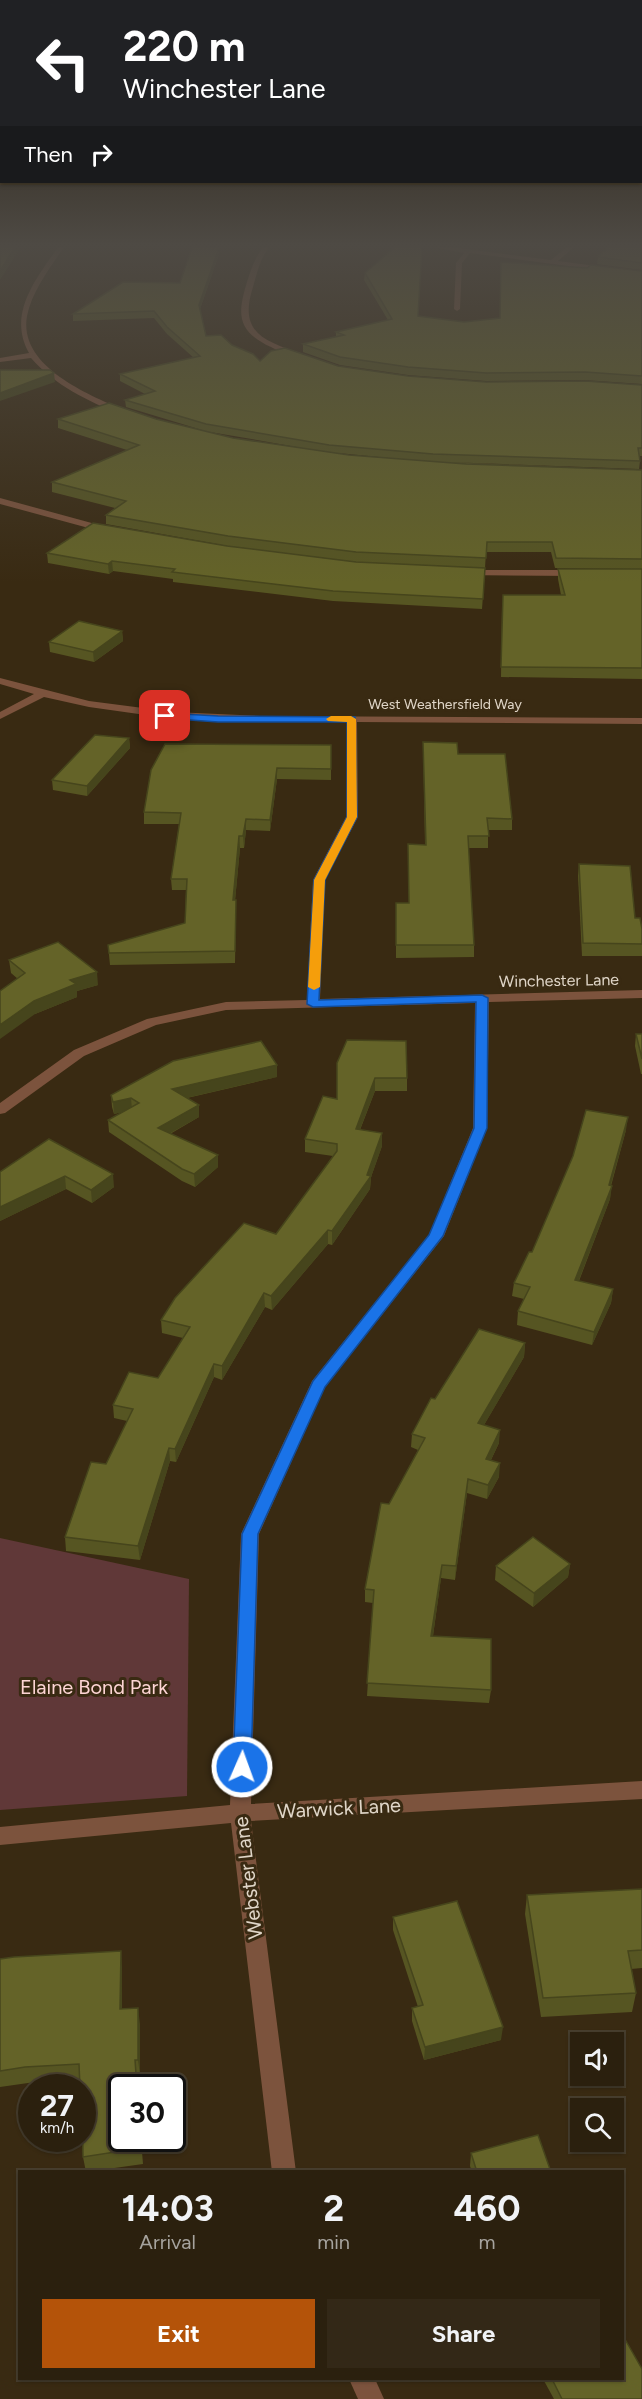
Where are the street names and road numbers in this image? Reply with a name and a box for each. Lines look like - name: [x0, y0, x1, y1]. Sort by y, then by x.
- street label: West Weathersfield Way: [368, 696, 522, 713]
- street label: Winchester Lane: [499, 970, 619, 991]
- street label: Warwick Lane: [277, 1793, 402, 1823]
- street label: Webster Lane: [229, 1815, 267, 1941]

